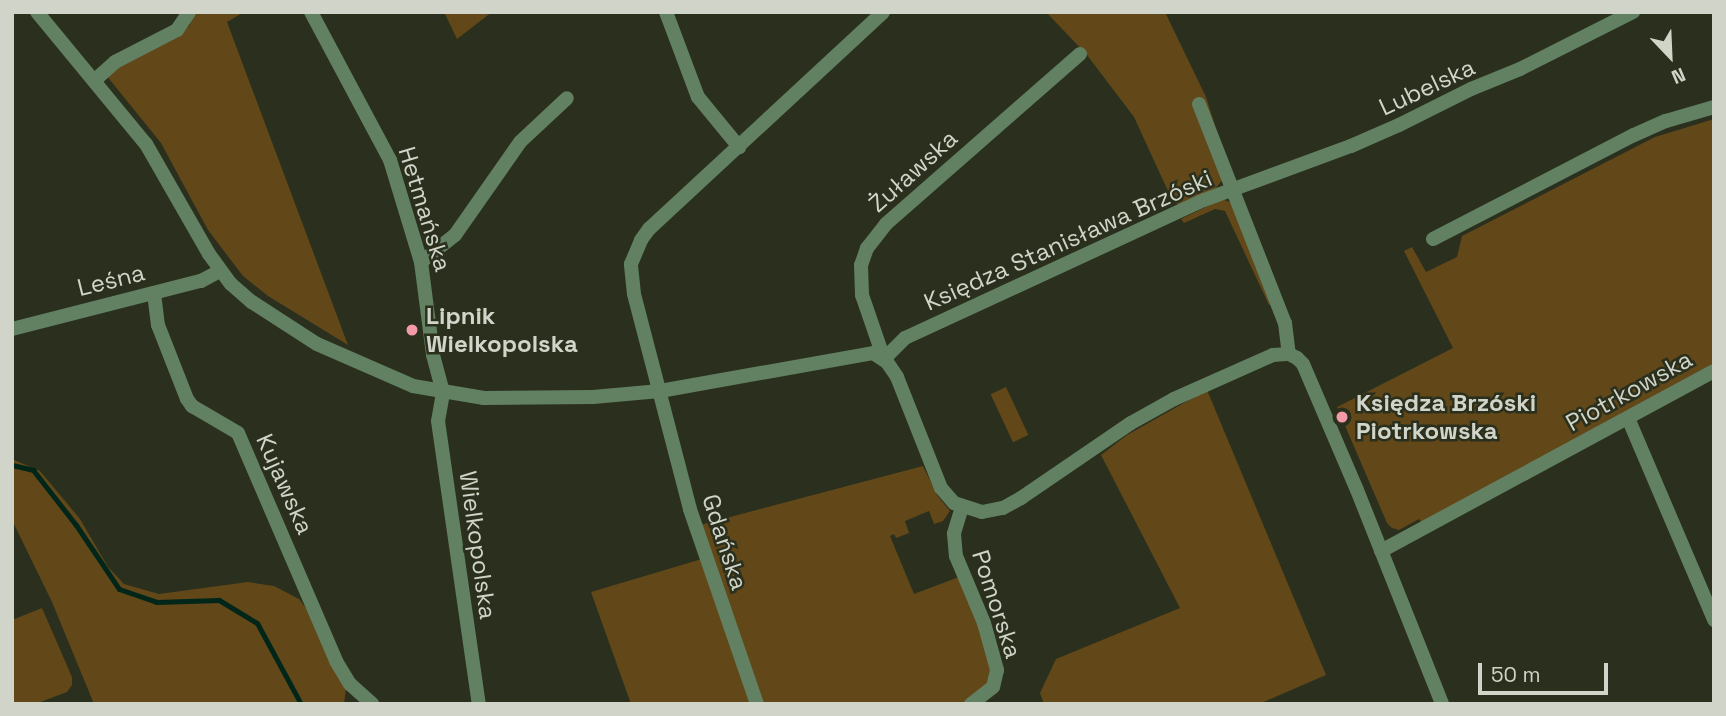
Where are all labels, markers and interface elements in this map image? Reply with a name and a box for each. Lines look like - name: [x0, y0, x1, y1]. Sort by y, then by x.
- north arrow: [1635, 21, 1705, 91]
- street label: Lubelska: [1375, 52, 1479, 122]
- text: N: [1668, 62, 1689, 90]
- street label: Żuławska: [863, 124, 963, 218]
- street label: Hetmańska: [392, 143, 458, 275]
- street label: Księdza Stanisława Brzóski: [919, 163, 1217, 317]
- street label: Leśna: [74, 258, 148, 302]
- place label: Lipnik Wielkopolska: [426, 302, 578, 358]
- marker: Lipnik Wielkopolska: [404, 322, 420, 338]
- street label: Piotrkowska: [1561, 345, 1697, 437]
- place label: Księdza Brzóski Piotrkowska: [1356, 389, 1536, 445]
- marker: Księdza Brzóski Piotrkowska: [1334, 409, 1350, 425]
- street label: Kujawska: [250, 429, 320, 539]
- street label: Wielkopolska: [453, 469, 503, 621]
- street label: Gdańska: [696, 491, 754, 593]
- street label: Pomorska: [966, 546, 1028, 662]
- scale bar: [1481, 650, 1610, 694]
- text: 50 m: [1491, 661, 1541, 688]

